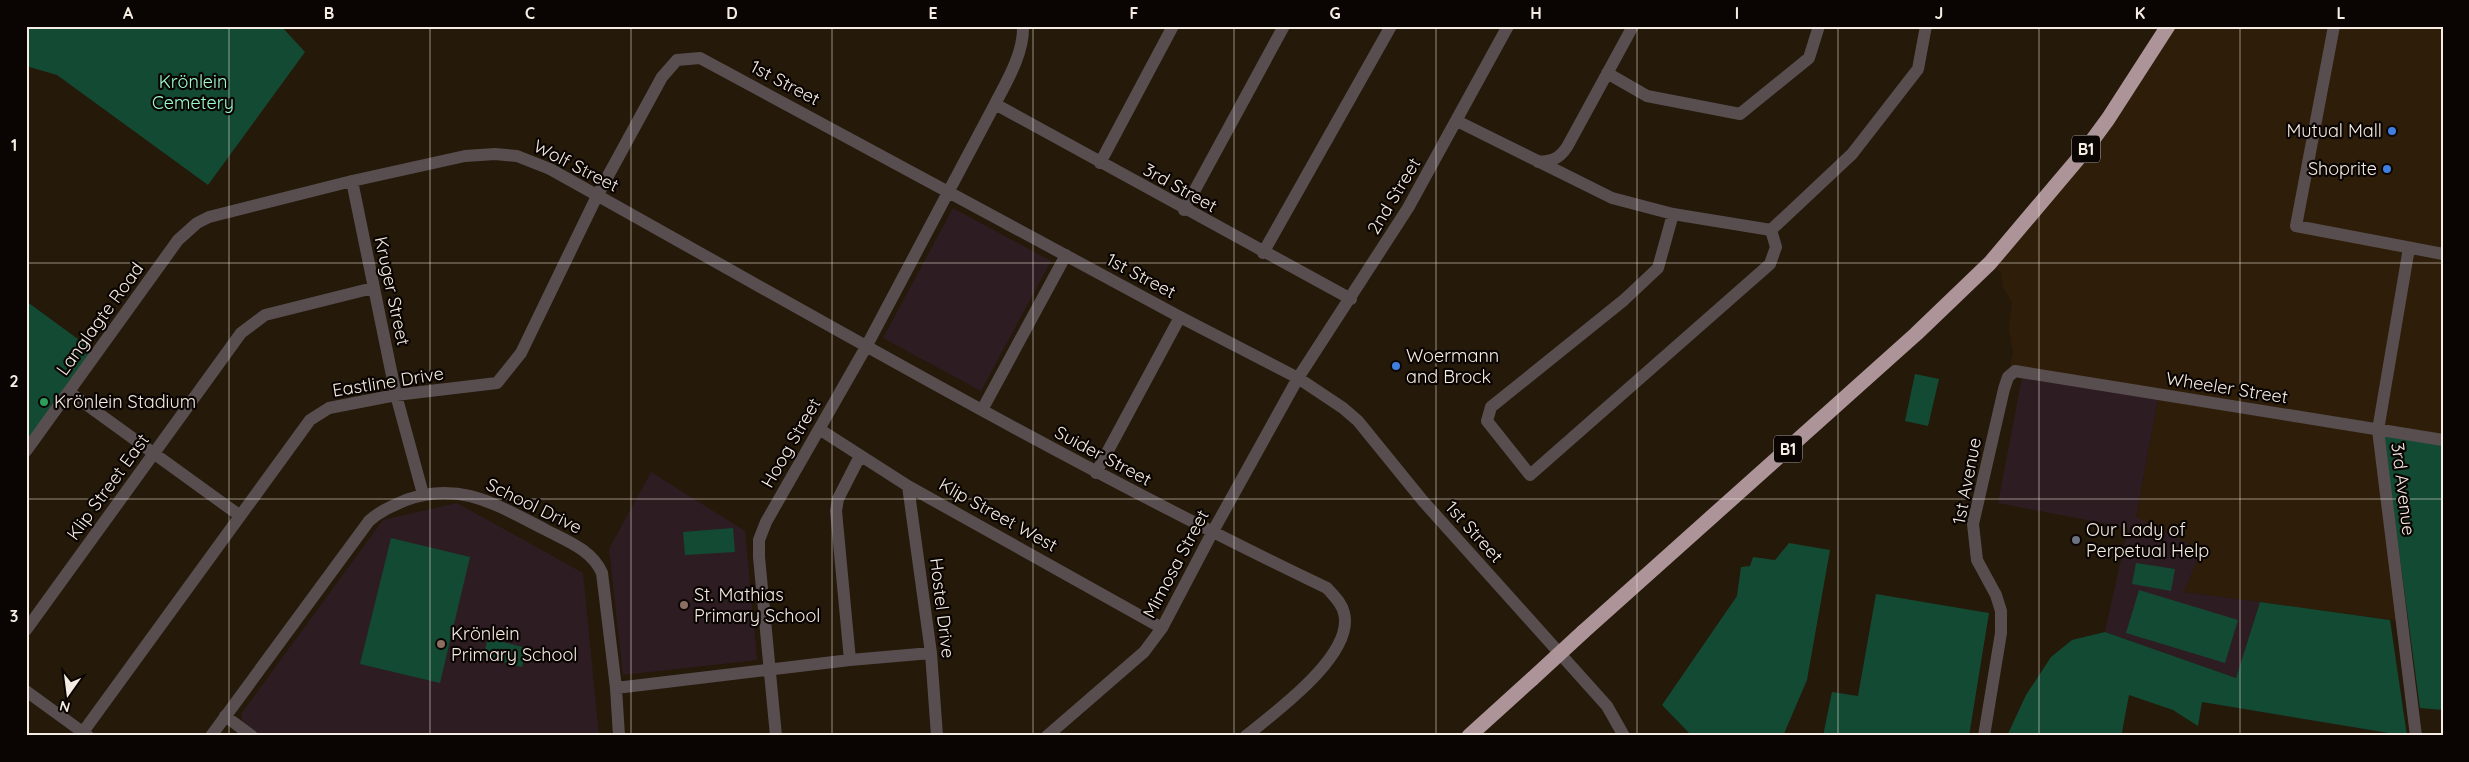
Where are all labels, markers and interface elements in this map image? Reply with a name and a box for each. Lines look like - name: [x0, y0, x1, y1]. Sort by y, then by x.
- text: A: [123, 3, 134, 23]
- text: B: [324, 3, 334, 23]
- text: C: [525, 3, 535, 23]
- text: D: [726, 3, 738, 23]
- text: E: [928, 3, 938, 23]
- text: F: [1130, 3, 1139, 23]
- text: G: [1329, 3, 1341, 23]
- text: H: [1530, 3, 1542, 23]
- text: I: [1735, 3, 1739, 23]
- text: J: [1935, 3, 1943, 23]
- text: K: [2135, 3, 2145, 23]
- text: L: [2337, 3, 2346, 23]
- street label: 1st Street: [747, 55, 824, 110]
- park label: Krönlein Cemetery: [152, 70, 234, 114]
- place label: Mutual Mall: [2286, 119, 2382, 142]
- marker: Mutual Mall: [2386, 125, 2398, 137]
- street label: Wolf Street: [530, 134, 623, 197]
- text: 1: [11, 135, 17, 155]
- road number: B1: [2072, 136, 2100, 162]
- street label: 2nd Street: [1362, 153, 1425, 238]
- place label: Shoprite: [2308, 157, 2377, 180]
- street label: 3rd Street: [1139, 158, 1221, 217]
- marker: Shoprite: [2381, 163, 2393, 175]
- street label: Kruger Street: [370, 234, 415, 348]
- street label: 1st Street: [1103, 248, 1180, 303]
- street label: Langlagte Road: [51, 258, 148, 380]
- place label: Woermann and Brock: [1406, 344, 1499, 388]
- marker: Woermann and Brock: [1390, 360, 1402, 372]
- street label: Eastline Drive: [331, 361, 445, 402]
- street label: Wheeler Street: [2164, 367, 2290, 408]
- text: 2: [9, 371, 19, 391]
- place label: Krönlein Stadium: [54, 390, 196, 413]
- street label: Hoog Street: [756, 394, 826, 492]
- marker: Krönlein Stadium: [38, 396, 50, 408]
- street label: Suider Street: [1051, 420, 1156, 491]
- street label: Klip Street East: [61, 429, 154, 544]
- road number: B1: [1774, 436, 1802, 462]
- street label: 1st Avenue: [1947, 436, 1986, 526]
- street label: 3rd Avenue: [2386, 441, 2421, 537]
- street label: School Drive: [483, 472, 586, 539]
- street label: Klip Street West: [935, 473, 1062, 557]
- street label: 1st Street: [1441, 496, 1508, 567]
- street label: Mimosa Street: [1137, 506, 1214, 622]
- place label: Our Lady of Perpetual Help: [2086, 518, 2209, 562]
- marker: Our Lady of Perpetual Help: [2070, 534, 2082, 546]
- street label: Hostel Drive: [925, 556, 960, 659]
- place label: St. Mathias Primary School: [694, 583, 820, 627]
- marker: St. Mathias Primary School: [678, 599, 690, 611]
- text: 3: [10, 606, 18, 626]
- place label: Krönlein Primary School: [451, 622, 577, 666]
- marker: Krönlein Primary School: [435, 638, 447, 650]
- north arrow: [42, 670, 92, 720]
- text: N: [58, 697, 72, 717]

